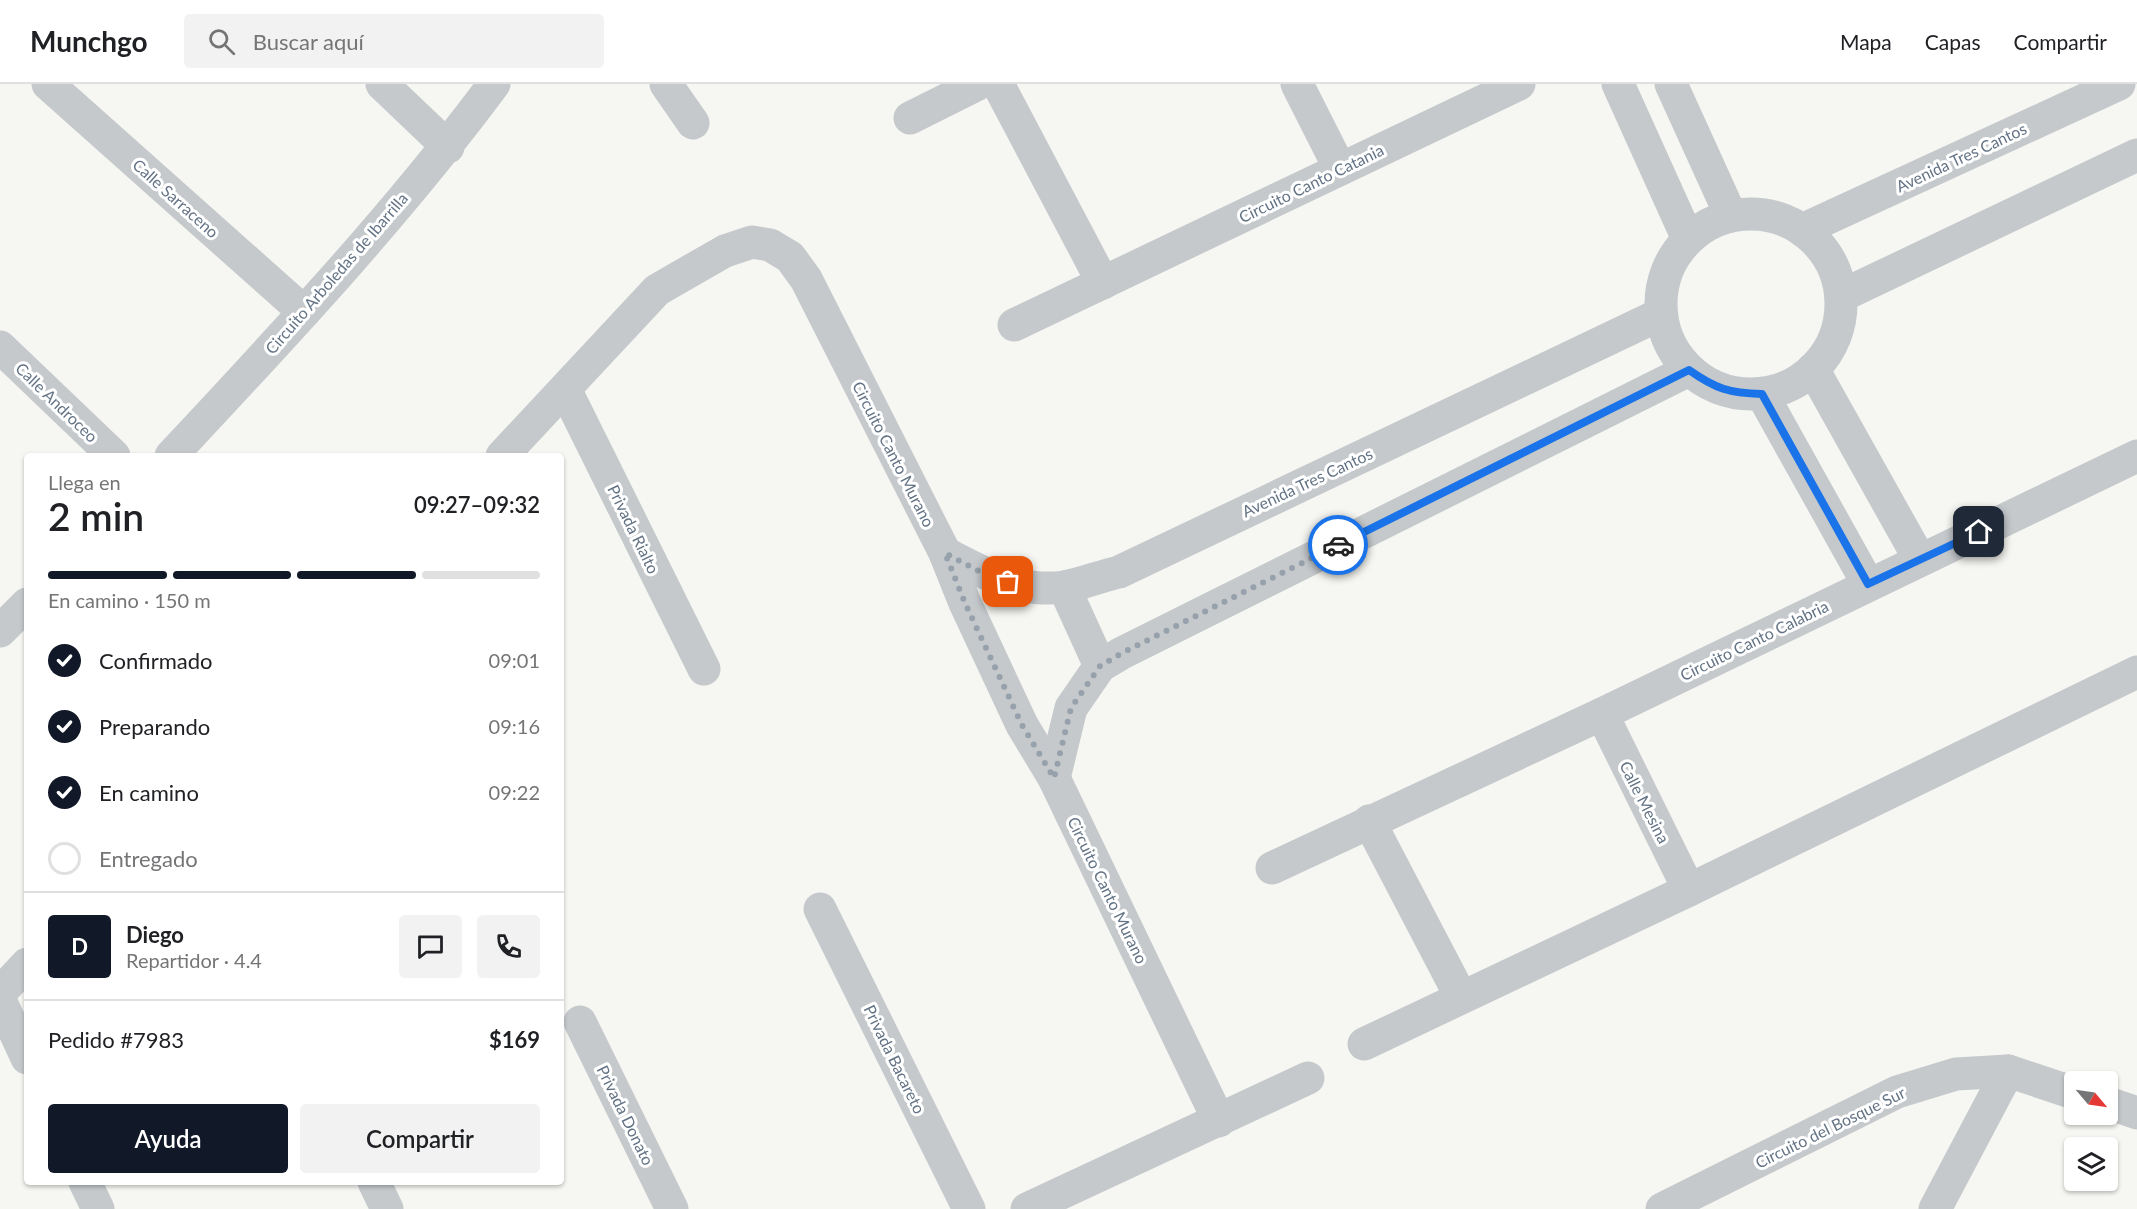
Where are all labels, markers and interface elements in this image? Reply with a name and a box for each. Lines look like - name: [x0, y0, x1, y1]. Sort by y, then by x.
- search box: [184, 14, 604, 68]
- text: Munchgo: [30, 24, 148, 58]
- icon: search: [205, 25, 238, 58]
- text: Buscar aquí: [253, 28, 364, 55]
- text: Mapa: [1840, 29, 1892, 54]
- text: Capas: [1925, 29, 1981, 54]
- text: Compartir: [2014, 29, 2107, 54]
- street label: Avenida Tres Cantos: [1893, 118, 2029, 196]
- street label: Circuito Canto Catania: [1236, 140, 1386, 226]
- street label: Calle Sarraceno: [129, 155, 223, 241]
- street label: Circuito Arboledas de Ibarrilla: [261, 189, 411, 357]
- street label: Calle Androceo: [12, 358, 102, 446]
- street label: Circuito Canto Murano: [849, 378, 939, 530]
- street label: Avenida Tres Cantos: [1239, 443, 1375, 521]
- text: Llega en: [48, 470, 121, 494]
- street label: Privada Rialto: [604, 482, 664, 576]
- text: 09:27–09:32: [414, 491, 540, 518]
- text: 2 min: [48, 493, 144, 539]
- pin: [1953, 506, 2004, 557]
- courier: [1308, 515, 1368, 575]
- icon: home: [1962, 515, 1995, 548]
- icon: car: [1322, 529, 1355, 562]
- pin: [982, 556, 1033, 607]
- icon: bag: [991, 565, 1024, 598]
- text: En camino · 150 m: [48, 588, 211, 612]
- street label: Circuito Canto Calabria: [1677, 596, 1831, 684]
- icon: check: [48, 644, 81, 677]
- text: Confirmado: [99, 647, 212, 674]
- text: 09:01: [489, 648, 540, 672]
- icon: check: [48, 710, 81, 743]
- text: Preparando: [99, 713, 210, 740]
- text: 09:16: [489, 714, 540, 738]
- street label: Calle Mesina: [1616, 758, 1674, 846]
- icon: check: [48, 776, 81, 809]
- text: En camino: [99, 779, 199, 806]
- text: 09:22: [489, 780, 540, 804]
- street label: Circuito Canto Murano: [1064, 814, 1152, 966]
- text: Entregado: [99, 845, 198, 872]
- button: chat: [399, 915, 462, 978]
- button: phone: [477, 915, 540, 978]
- text: Diego: [126, 921, 184, 948]
- text: D: [71, 933, 88, 960]
- text: Repartidor · 4.4: [126, 948, 262, 972]
- street label: Privada Bacareto: [860, 1002, 930, 1116]
- text: Pedido #7983: [48, 1026, 184, 1053]
- text: $169: [489, 1026, 540, 1053]
- street label: Privada Donato: [594, 1062, 658, 1168]
- north arrow: [2064, 1071, 2118, 1125]
- map controls: [2064, 1071, 2118, 1191]
- street label: Circuito del Bosque Sur: [1752, 1082, 1908, 1172]
- button: Ayuda: [48, 1104, 288, 1173]
- button: Compartir: [300, 1104, 540, 1173]
- button: layers: [2064, 1137, 2118, 1191]

